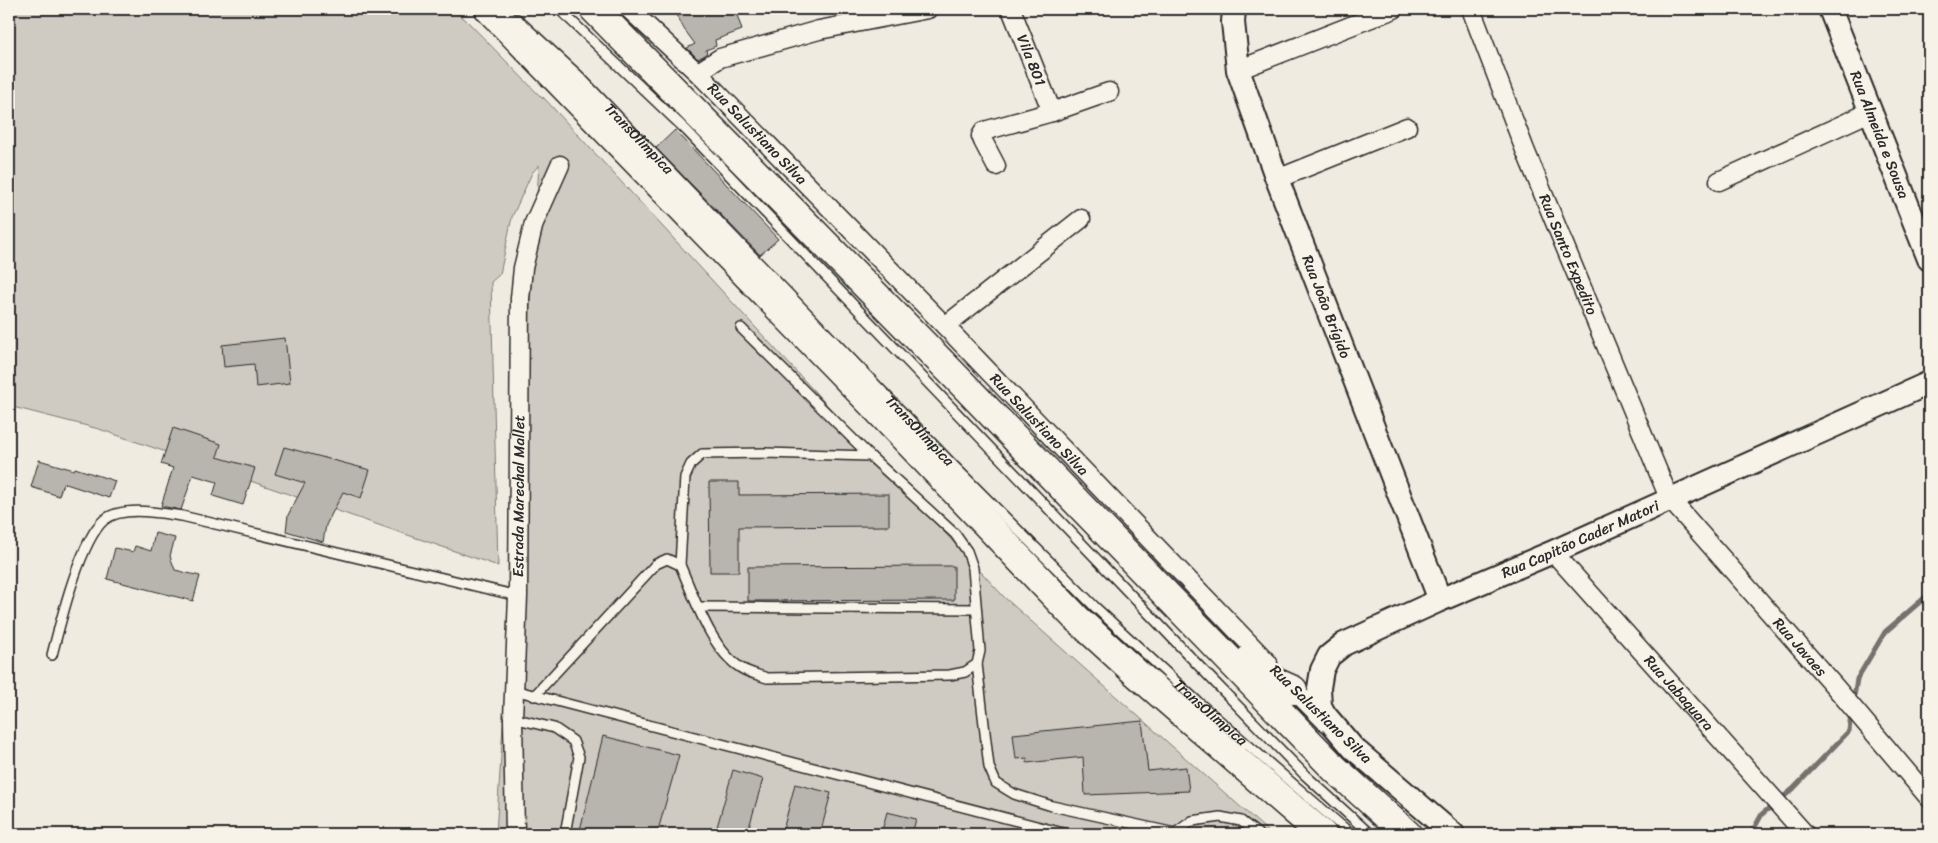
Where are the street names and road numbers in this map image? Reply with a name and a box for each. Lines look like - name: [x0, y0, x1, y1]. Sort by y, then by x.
- street label: Vila 801: [1009, 30, 1053, 90]
- street label: Rua Almeida e Sousa: [1843, 67, 1917, 203]
- street label: Rua Salustiano Silva: [701, 77, 814, 191]
- street label: TransOlímpica: [598, 97, 681, 181]
- street label: Rua Santo Expedito: [1532, 190, 1605, 319]
- street label: Rua João Brígido: [1295, 251, 1358, 363]
- street label: Rua Salustiano Silva: [983, 367, 1096, 482]
- street label: TransOlímpica: [879, 388, 961, 473]
- street label: Estrada Marechal Mallet: [505, 414, 532, 577]
- street label: Rua Capitão Cader Matori: [1497, 493, 1664, 586]
- street label: Rua Javaes: [1766, 611, 1834, 683]
- street label: Rua Jabaquara: [1637, 649, 1721, 738]
- street label: Rua Salustiano Silva: [1264, 658, 1379, 770]
- street label: TransOlímpica: [1167, 672, 1254, 753]

